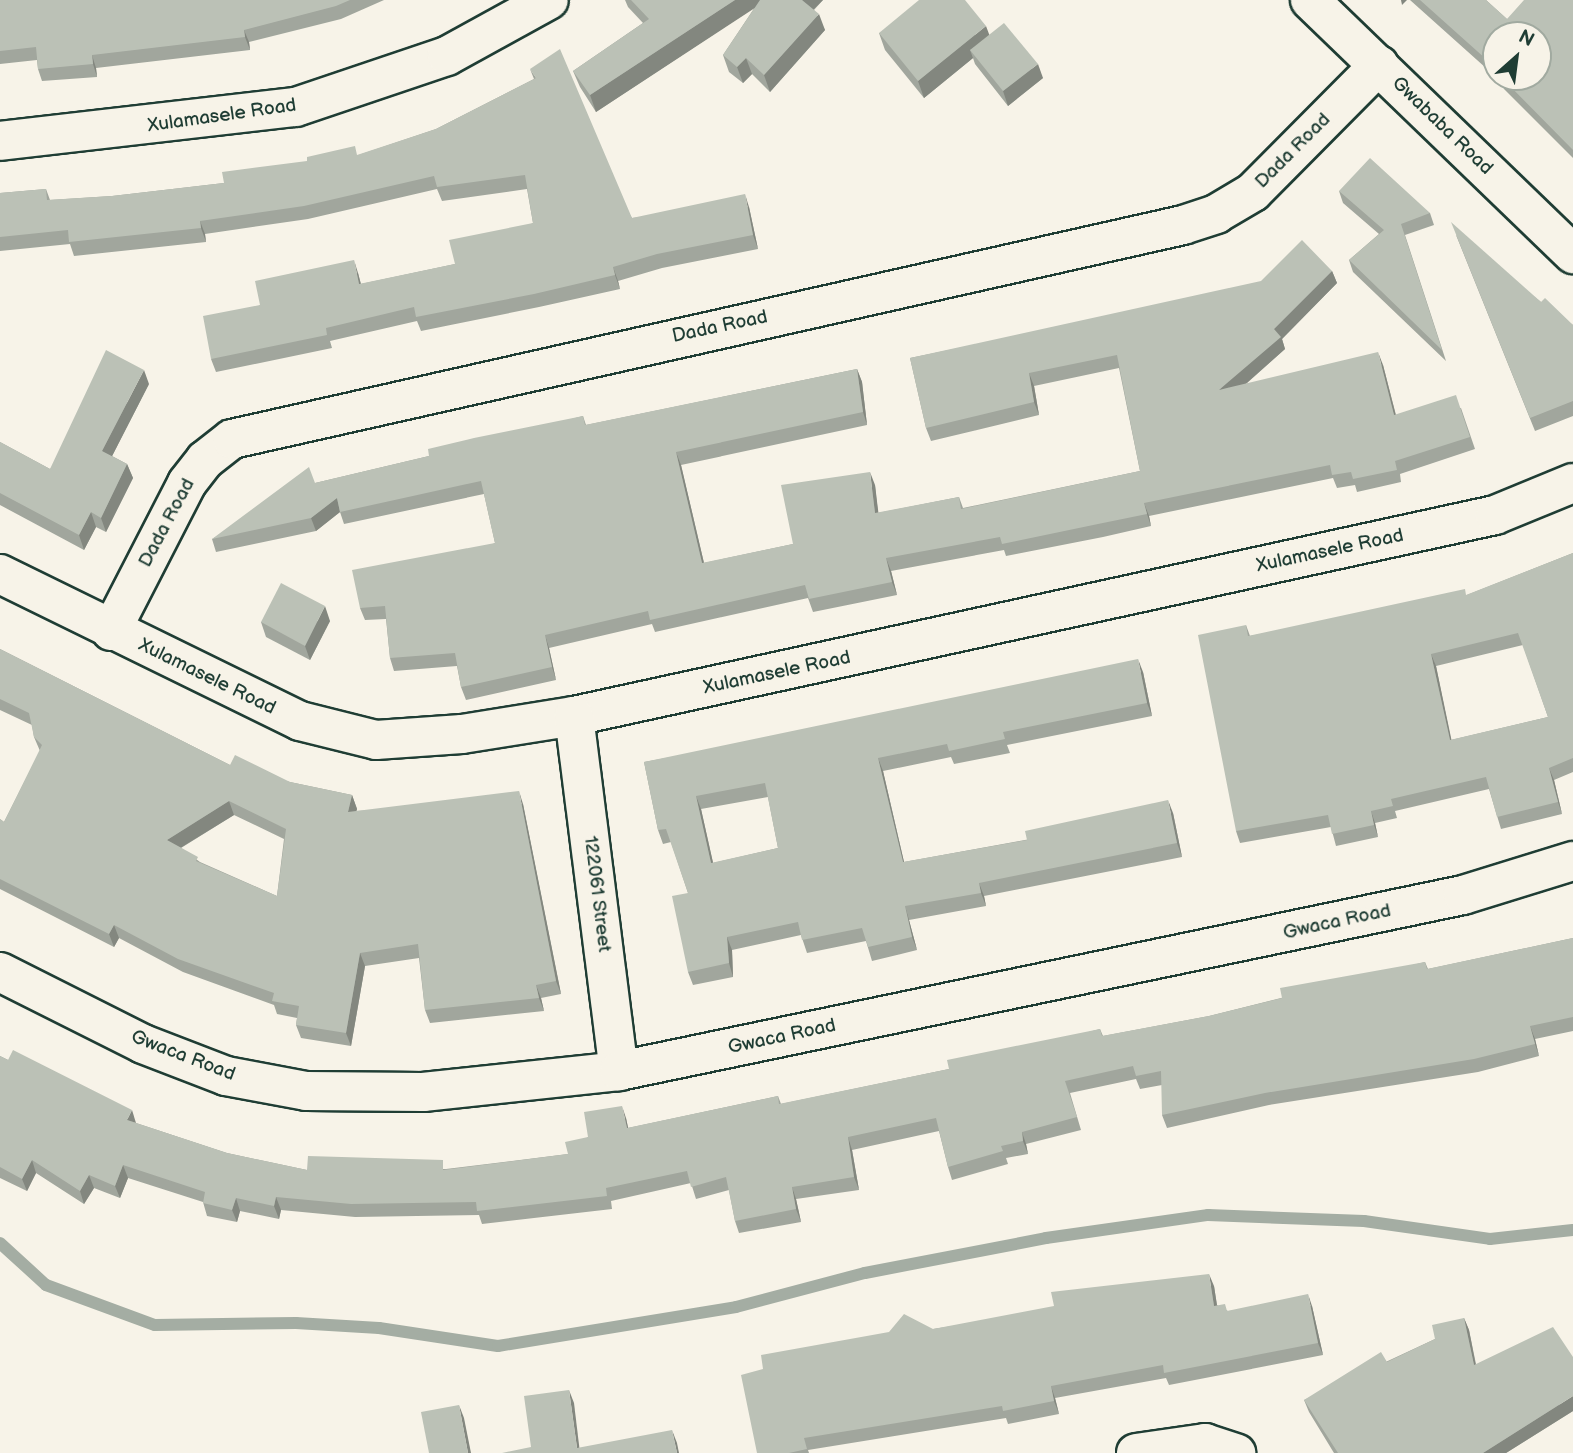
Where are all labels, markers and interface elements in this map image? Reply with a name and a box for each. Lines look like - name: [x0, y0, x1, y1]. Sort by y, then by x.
- north arrow: [1482, 21, 1552, 91]
- text: N: [1514, 25, 1538, 52]
- street label: Gwababa Road: [1387, 72, 1497, 180]
- street label: Xulamasele Road: [146, 94, 298, 138]
- street label: Dada Road: [1251, 109, 1335, 193]
- street label: Dada Road: [670, 306, 770, 348]
- street label: Dada Road: [134, 475, 200, 571]
- street label: Xulamasele Road: [1254, 524, 1406, 578]
- street label: Xulamasele Road: [135, 634, 279, 720]
- street label: Xulamasele Road: [701, 646, 853, 700]
- street label: 122061 Street: [579, 834, 615, 954]
- street label: Gwaca Road: [1281, 899, 1393, 945]
- street label: Gwaca Road: [726, 1014, 838, 1060]
- street label: Gwaca Road: [128, 1026, 238, 1086]

